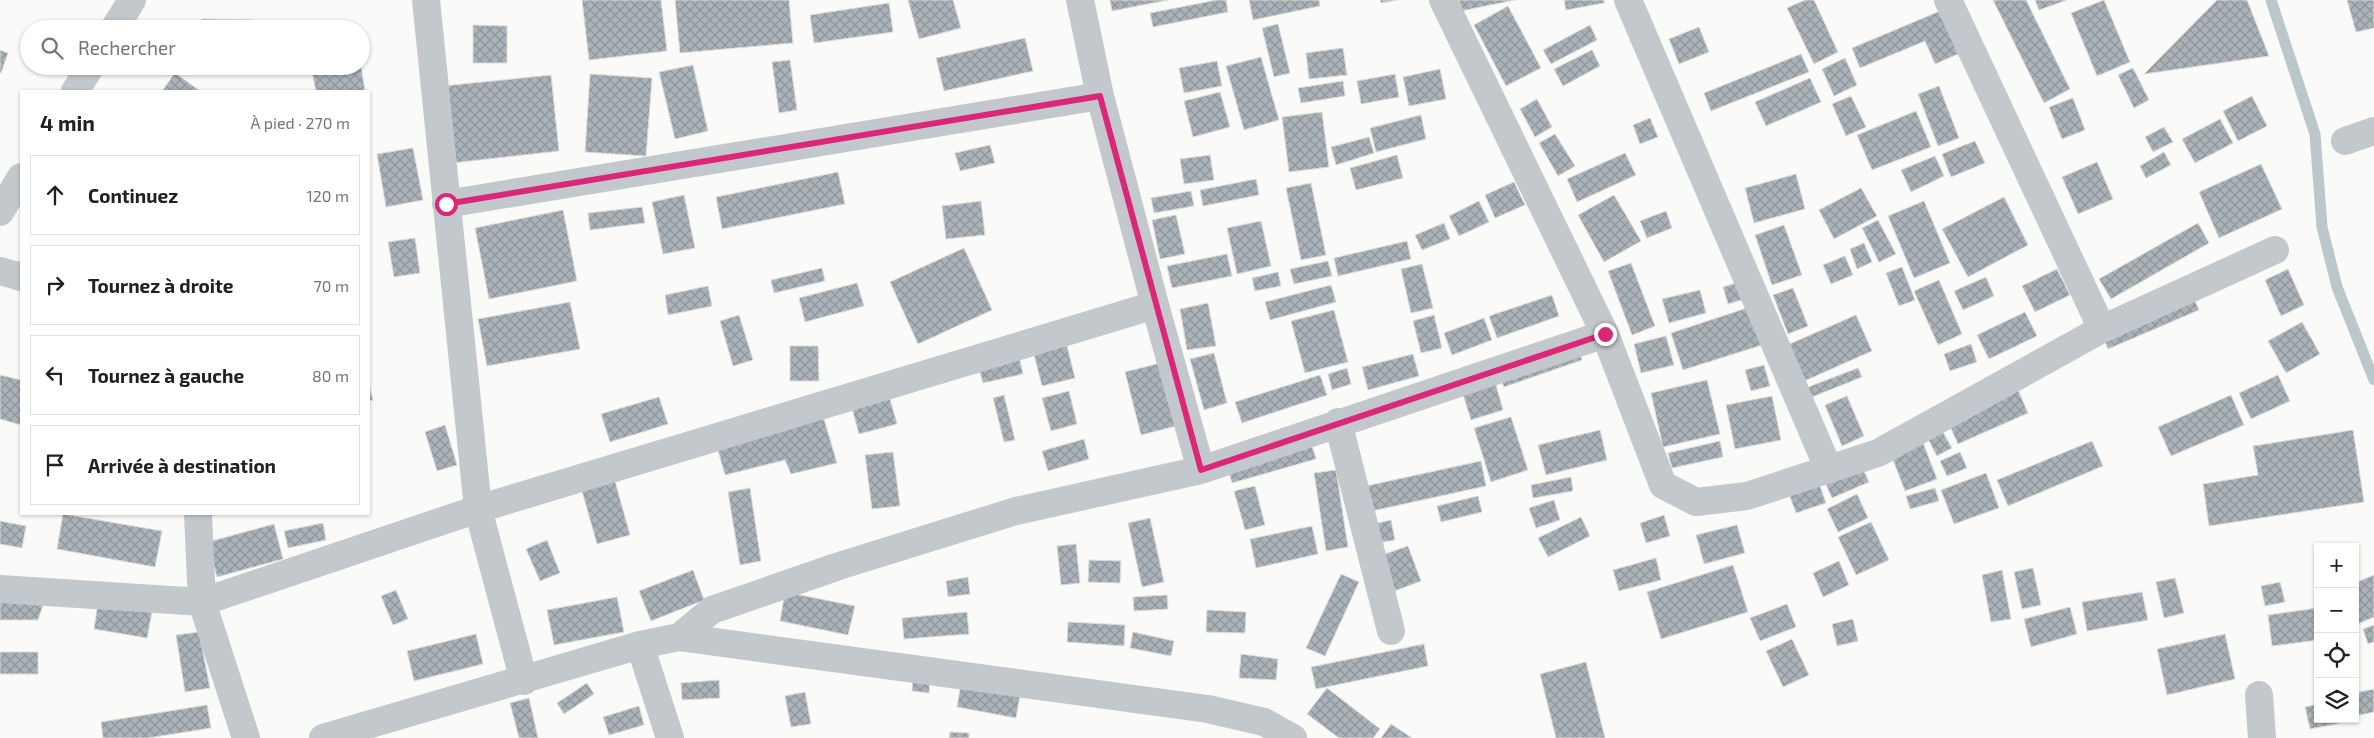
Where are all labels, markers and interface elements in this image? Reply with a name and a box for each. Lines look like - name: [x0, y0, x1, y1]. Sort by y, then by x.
- search box: [20, 20, 370, 75]
- icon: search: [38, 34, 66, 62]
- text: Rechercher: [78, 36, 176, 59]
- text: 4 min: [40, 110, 95, 135]
- text: À pied · 270 m: [251, 113, 350, 132]
- icon: ahead: [41, 181, 69, 209]
- text: Continuez: [88, 184, 178, 207]
- text: 120 m: [306, 186, 349, 205]
- route start: [435, 193, 458, 216]
- icon: right: [41, 271, 69, 299]
- text: Tournez à droite: [88, 274, 234, 297]
- text: 70 m: [314, 276, 349, 295]
- route end: [1594, 323, 1617, 346]
- icon: left: [41, 361, 69, 389]
- text: Tournez à gauche: [88, 364, 244, 387]
- text: 80 m: [312, 366, 349, 385]
- icon: arrive: [41, 451, 69, 479]
- text: Arrivée à destination: [88, 454, 276, 477]
- map controls: [2314, 543, 2359, 723]
- button: +: [2314, 543, 2359, 588]
- button: −: [2314, 588, 2359, 633]
- button: locate: [2314, 633, 2359, 678]
- button: layers: [2314, 678, 2359, 723]

